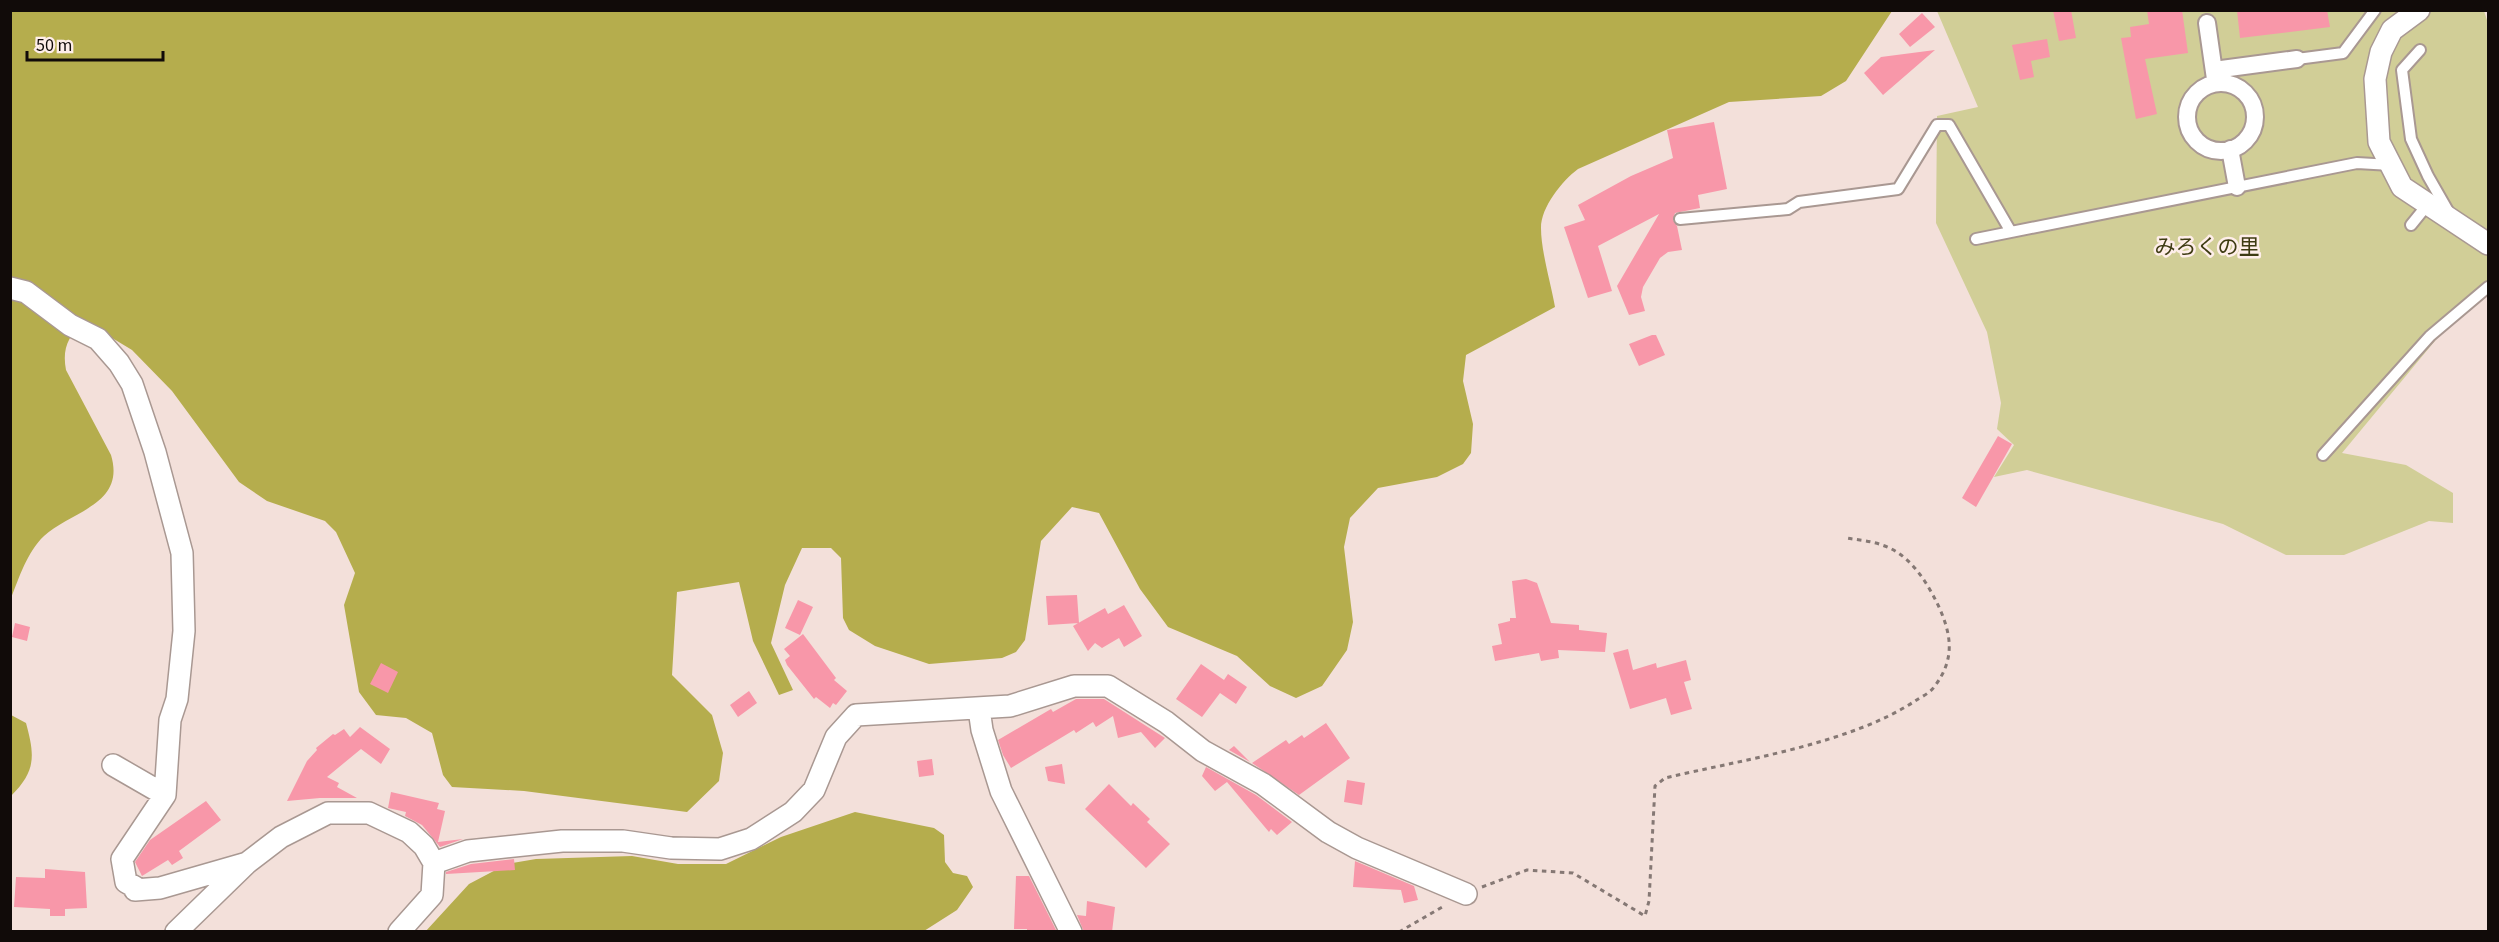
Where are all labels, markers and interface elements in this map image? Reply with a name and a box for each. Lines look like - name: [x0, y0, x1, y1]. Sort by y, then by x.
- scale bar: [27, 24, 164, 62]
- text: 50 m: [36, 33, 72, 58]
- park label: みろくの里: [2155, 232, 2260, 262]

